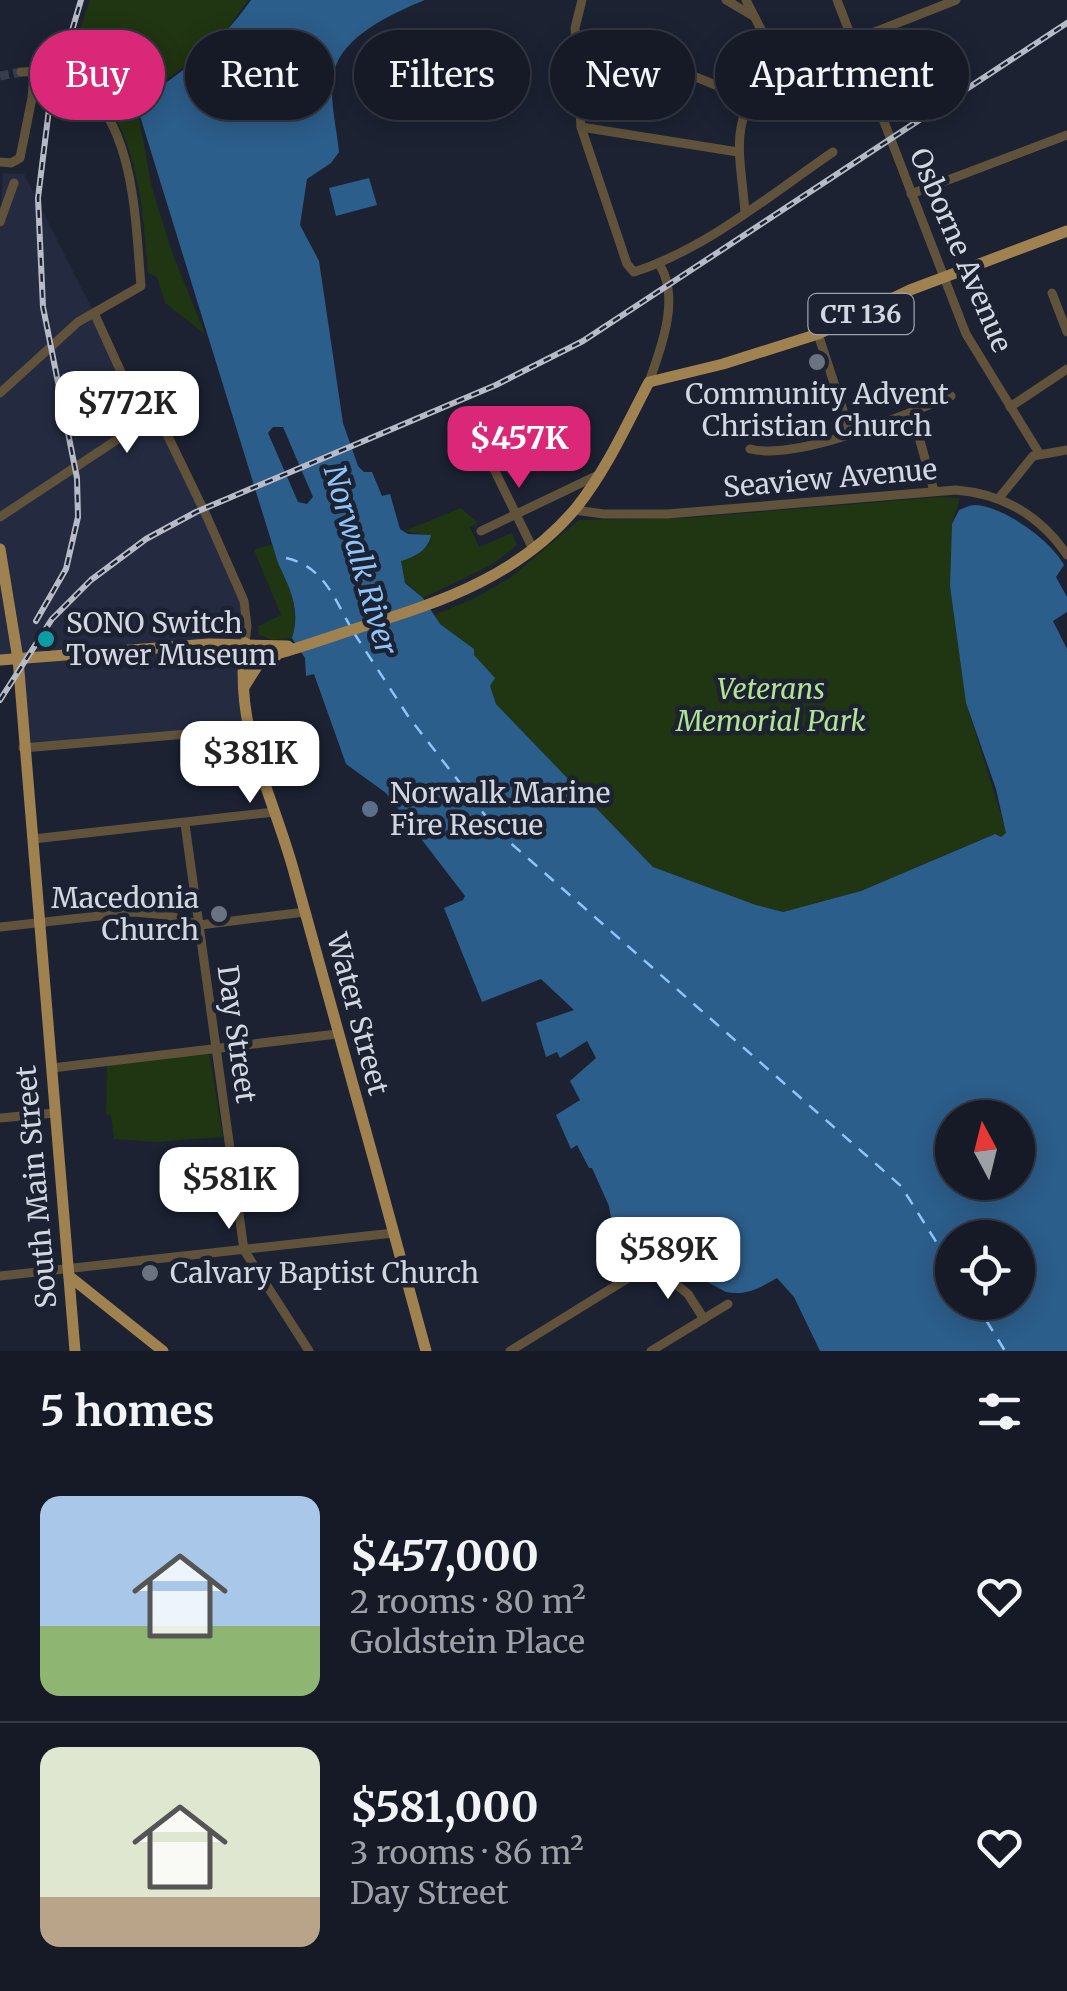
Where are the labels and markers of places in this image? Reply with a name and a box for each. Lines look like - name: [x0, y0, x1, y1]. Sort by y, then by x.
- marker: Community Advent Christian Church: [806, 351, 828, 373]
- pin: $772K: [57, 371, 197, 456]
- place label: Community Advent Christian Church: [685, 376, 949, 444]
- pin: $457K: [449, 406, 589, 491]
- place label: SONO Switch Tower Museum: [66, 605, 277, 673]
- marker: SONO Switch Tower Museum: [35, 628, 57, 650]
- pin: $381K: [180, 721, 320, 806]
- place label: Norwalk Marine Fire Rescue: [390, 775, 610, 843]
- marker: Norwalk Marine Fire Rescue: [359, 798, 381, 820]
- place label: Macedonia Church: [51, 880, 199, 948]
- marker: Macedonia Church: [208, 903, 230, 925]
- pin: $581K: [159, 1147, 299, 1232]
- pin: $589K: [598, 1217, 738, 1302]
- place label: Calvary Baptist Church: [170, 1255, 479, 1291]
- marker: Calvary Baptist Church: [139, 1262, 161, 1284]

